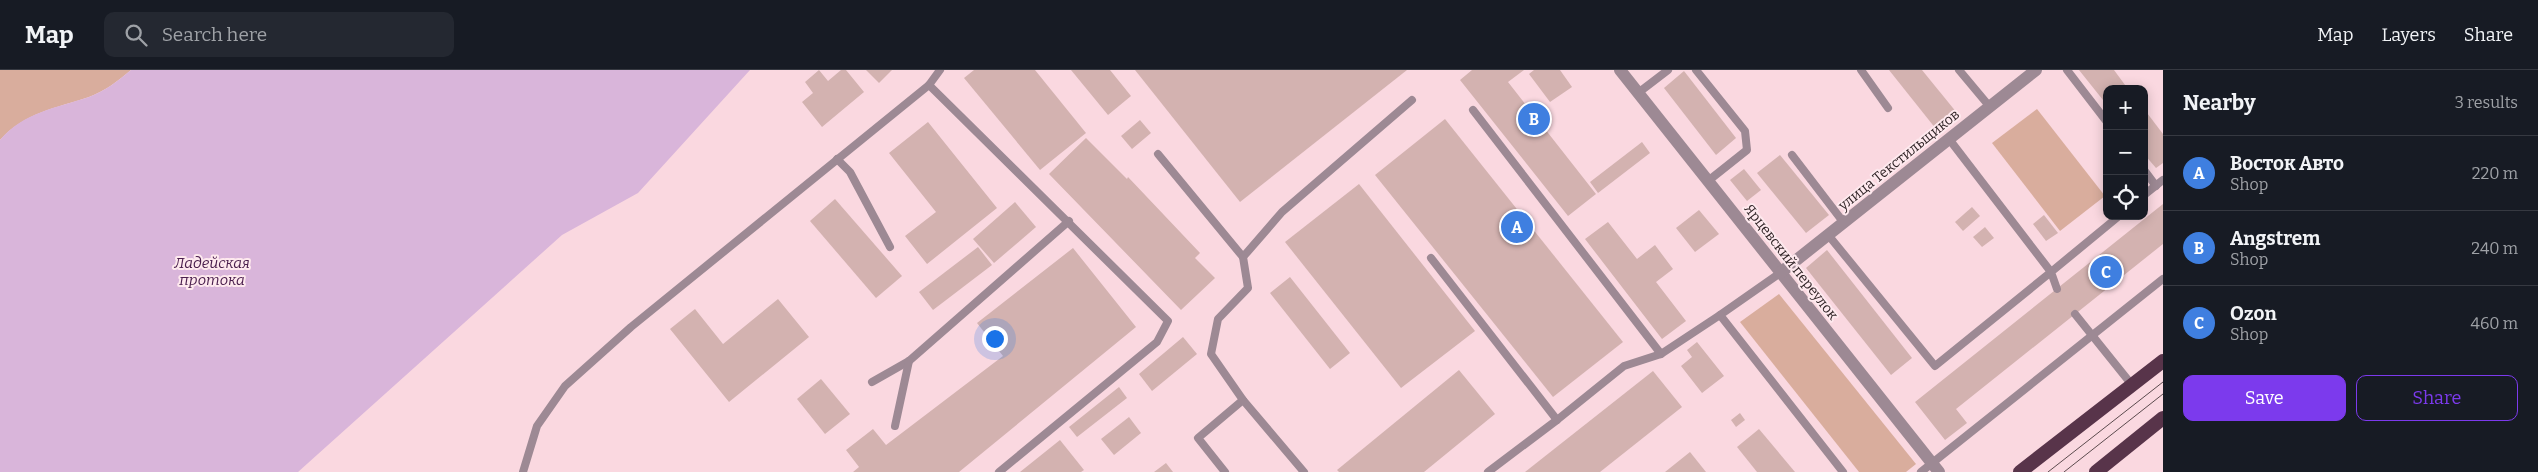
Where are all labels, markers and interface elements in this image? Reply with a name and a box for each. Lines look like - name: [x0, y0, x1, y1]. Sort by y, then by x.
- search box: [104, 12, 454, 57]
- text: Map: [25, 21, 74, 49]
- icon: search: [122, 21, 150, 49]
- text: Search here: [162, 23, 267, 46]
- text: Map: [2317, 24, 2353, 46]
- text: Layers: [2381, 24, 2436, 46]
- text: Share: [2464, 24, 2513, 46]
- map controls: [2103, 85, 2148, 220]
- button: +: [2103, 85, 2148, 130]
- text: Nearby: [2183, 90, 2256, 116]
- text: 3 results: [2455, 93, 2518, 112]
- pin: B: [1518, 100, 1550, 138]
- street label: улица Текстильщиков: [1834, 106, 1963, 215]
- button: −: [2103, 130, 2148, 175]
- text: Восток Авто: [2230, 152, 2344, 175]
- text: A: [2193, 164, 2205, 183]
- text: 220 m: [2472, 164, 2518, 183]
- button: locate: [2103, 175, 2148, 220]
- text: Shop: [2230, 175, 2268, 194]
- street label: Ярцевский переулок: [1740, 201, 1842, 324]
- pin: A: [1501, 208, 1533, 246]
- text: Angstrem: [2230, 227, 2320, 250]
- text: B: [2194, 239, 2204, 258]
- text: 240 m: [2471, 239, 2518, 258]
- text: Shop: [2230, 250, 2268, 269]
- pin: C: [2090, 253, 2122, 291]
- water label: Ладейская протока: [173, 254, 250, 289]
- text: Ozon: [2230, 302, 2277, 325]
- text: C: [2194, 314, 2204, 333]
- text: 460 m: [2471, 314, 2518, 333]
- text: Shop: [2230, 325, 2268, 344]
- your location: [982, 326, 1008, 352]
- button: Save: [2183, 375, 2346, 421]
- button: Share: [2356, 375, 2518, 421]

